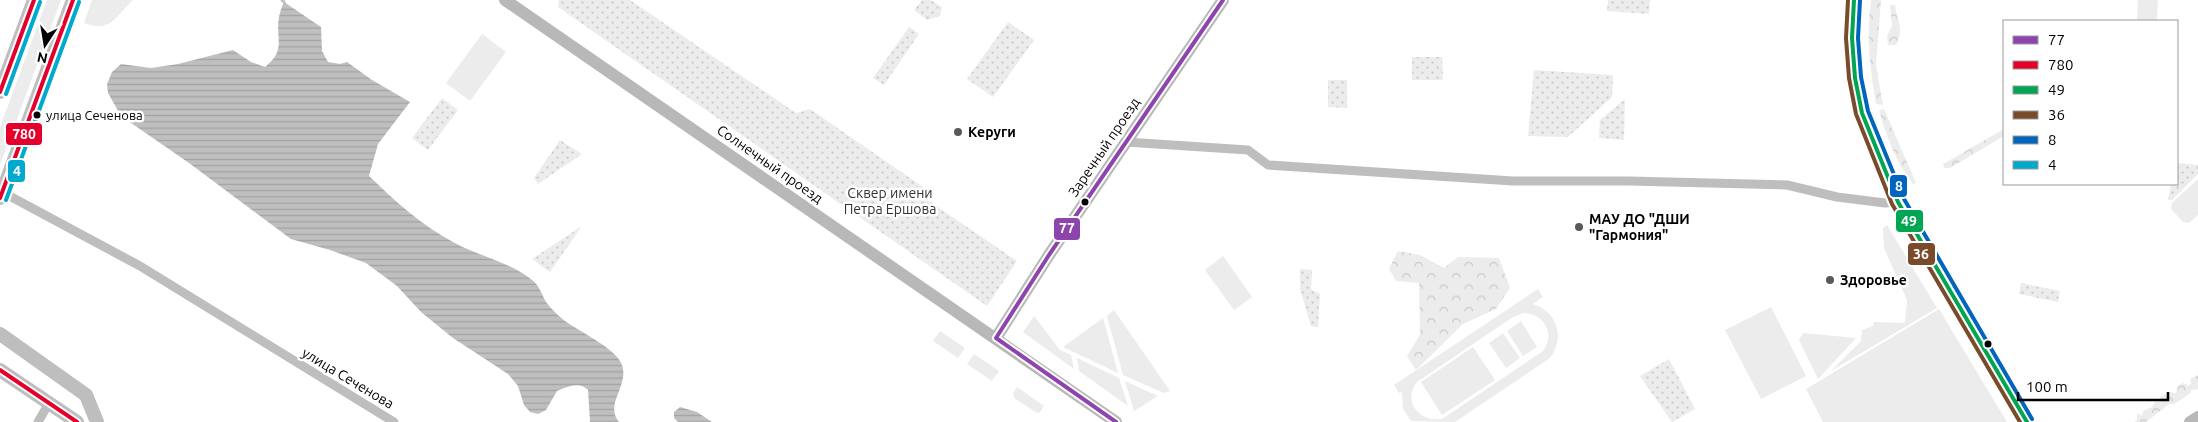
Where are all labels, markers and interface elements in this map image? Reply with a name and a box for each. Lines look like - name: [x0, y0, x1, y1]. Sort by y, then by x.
- north arrow: [20, 20, 70, 70]
- legend: [2003, 20, 2178, 185]
- text: 77: [2048, 31, 2065, 48]
- text: N: [36, 49, 49, 67]
- text: 780: [2048, 56, 2073, 73]
- text: 49: [2048, 81, 2065, 98]
- street label: Заречный проезд: [1065, 95, 1143, 199]
- text: 36: [2048, 106, 2065, 123]
- place label: улица Сеченова: [46, 108, 143, 122]
- marker: улица Сеченова: [32, 110, 42, 120]
- line badge: 780: [5, 122, 43, 146]
- street label: Солнечный проезд: [714, 122, 826, 206]
- place label: Керуги: [968, 124, 1016, 140]
- text: 780: [12, 126, 36, 142]
- marker: Керуги: [952, 126, 964, 138]
- text: 8: [2048, 131, 2056, 148]
- text: 4: [2048, 156, 2056, 173]
- line badge: 4: [7, 159, 26, 183]
- text: 4: [13, 163, 21, 179]
- line badge: 8: [1889, 174, 1908, 198]
- text: 8: [1895, 178, 1903, 194]
- park label: Сквер имени Петра Ершова: [844, 185, 936, 217]
- unlabelled marker: [1080, 197, 1090, 207]
- line badge: 49: [1895, 209, 1924, 233]
- place label: МАУ ДО "ДШИ "Гармония": [1589, 211, 1690, 243]
- text: 49: [1901, 213, 1917, 229]
- line badge: 77: [1053, 217, 1081, 241]
- text: 77: [1059, 220, 1075, 236]
- marker: МАУ ДО "ДШИ "Гармония": [1573, 221, 1585, 233]
- line badge: 36: [1907, 242, 1936, 266]
- text: 36: [1913, 246, 1929, 262]
- place label: Здоровье: [1840, 272, 1907, 288]
- marker: Здоровье: [1824, 274, 1836, 286]
- unlabelled marker: [1983, 339, 1993, 349]
- street label: улица Сеченова: [299, 344, 397, 412]
- scale bar: [2018, 370, 2168, 402]
- text: 100 m: [2026, 378, 2068, 395]

